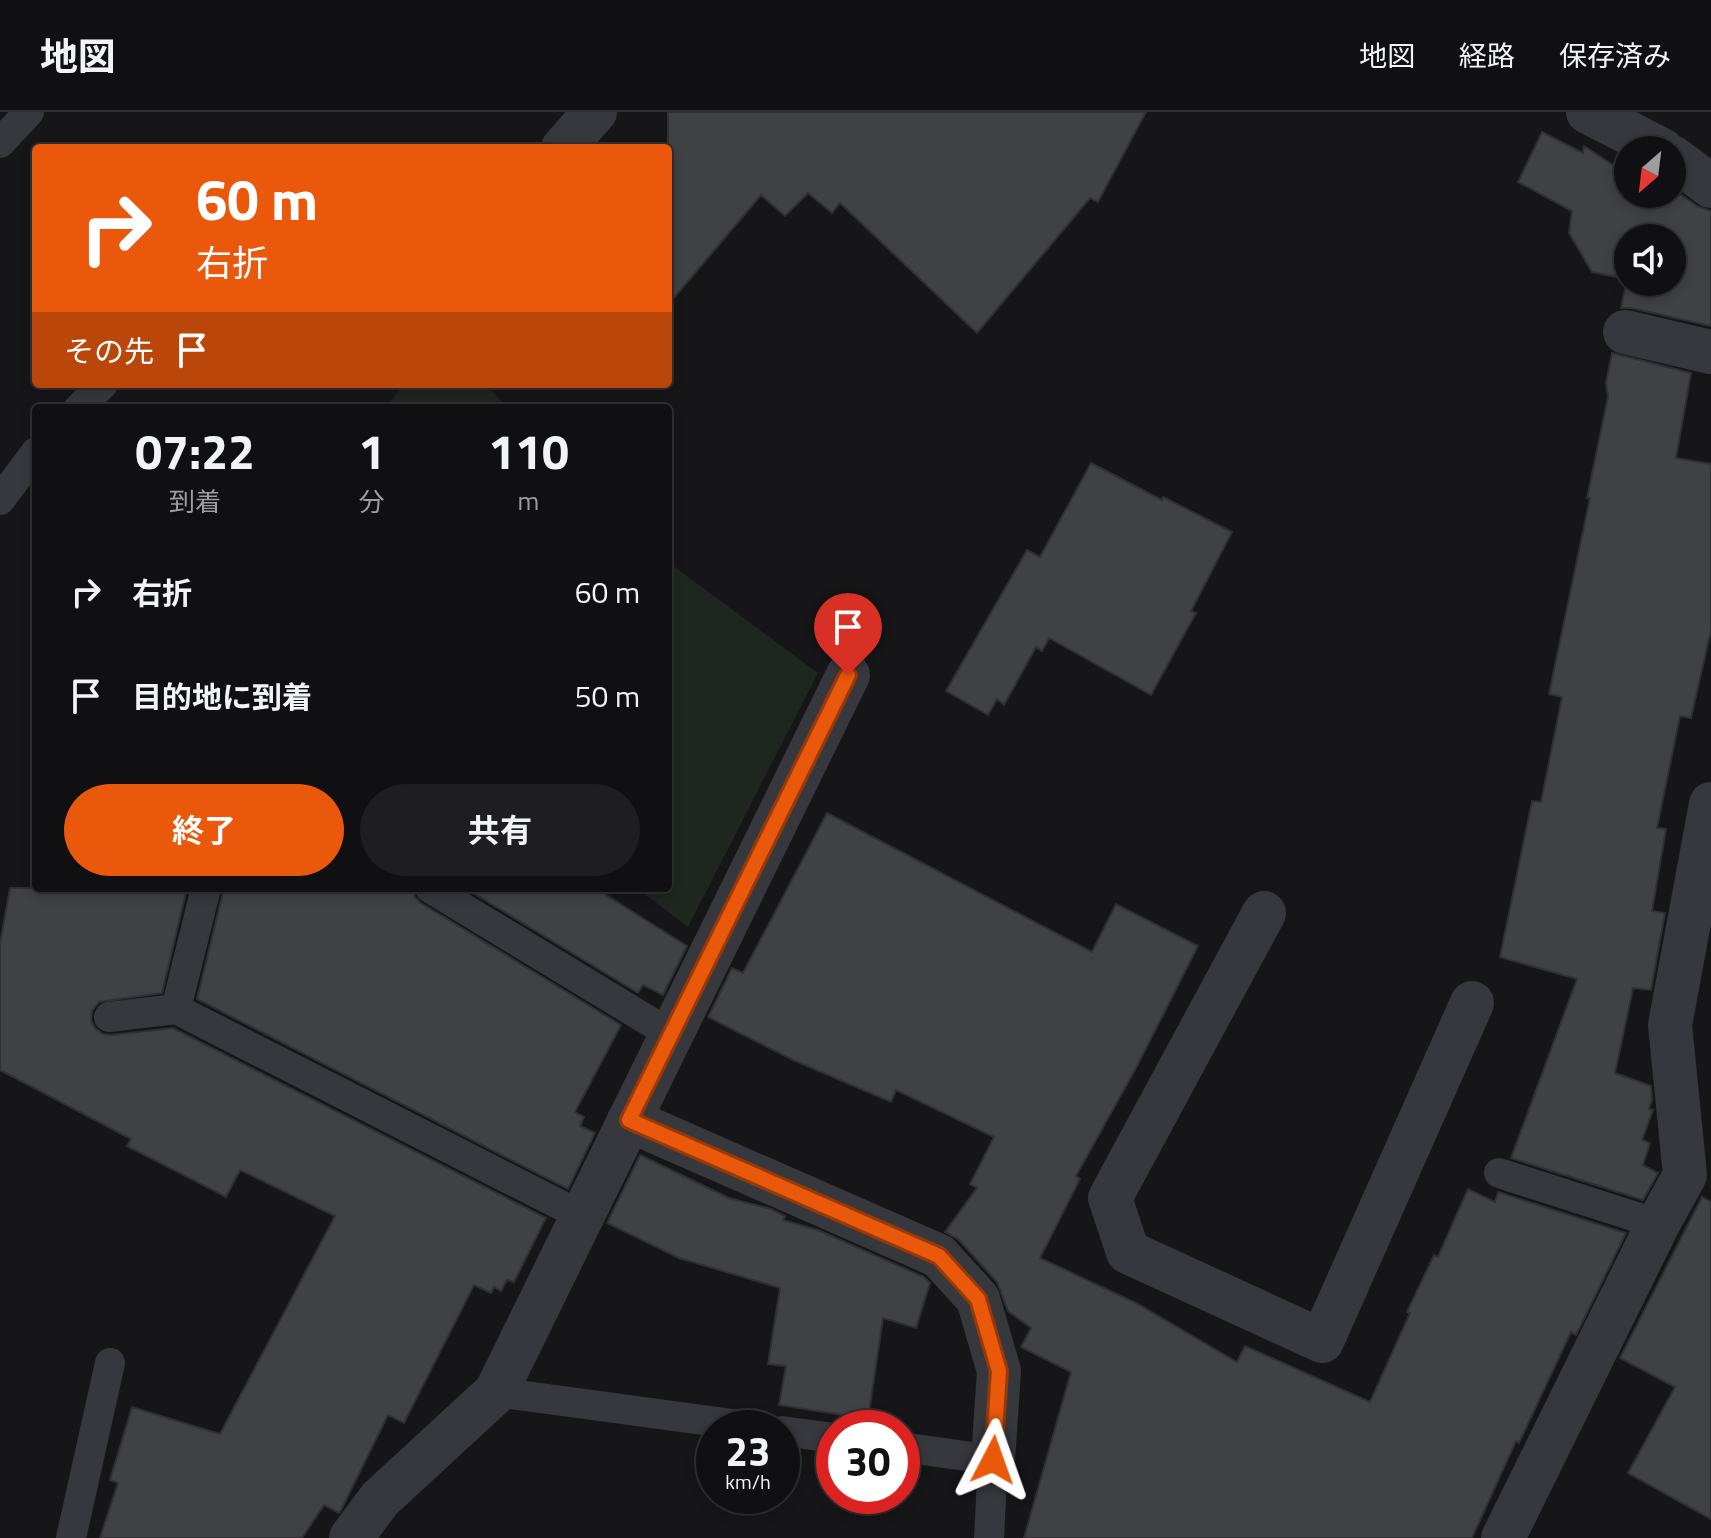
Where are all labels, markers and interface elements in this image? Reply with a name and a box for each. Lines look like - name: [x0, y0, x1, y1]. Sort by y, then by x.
- text: 地図: [40, 27, 116, 85]
- text: 地図: [1359, 34, 1415, 77]
- text: 経路: [1459, 34, 1515, 77]
- text: 保存済み: [1559, 34, 1671, 77]
- north arrow: [1614, 136, 1686, 208]
- map controls: [1614, 136, 1686, 296]
- text: 60 m: [196, 157, 318, 242]
- icon: right: [64, 176, 168, 280]
- button: sound: [1614, 224, 1686, 296]
- text: 右折: [196, 235, 268, 290]
- text: その先: [64, 328, 154, 374]
- icon: arrive: [170, 328, 214, 372]
- text: 07:22: [135, 415, 255, 488]
- text: 1: [358, 415, 385, 488]
- text: 110: [488, 415, 569, 488]
- text: m: [518, 481, 539, 520]
- text: 到着: [169, 482, 221, 521]
- text: 分: [359, 482, 385, 521]
- text: 60 m: [575, 569, 640, 615]
- icon: right: [64, 570, 108, 614]
- text: 右折: [132, 570, 192, 616]
- pin: [814, 593, 882, 675]
- icon: arrive: [826, 605, 870, 649]
- text: 50 m: [575, 673, 640, 719]
- icon: arrive: [64, 674, 108, 718]
- text: 目的地に到着: [132, 674, 312, 720]
- button: 終了: [64, 784, 344, 876]
- button: 共有: [360, 784, 640, 876]
- speed limit sign: 30: [816, 1410, 920, 1514]
- position arrow: [951, 1418, 1035, 1502]
- text: 23: [726, 1421, 770, 1482]
- text: km/h: [725, 1466, 771, 1497]

